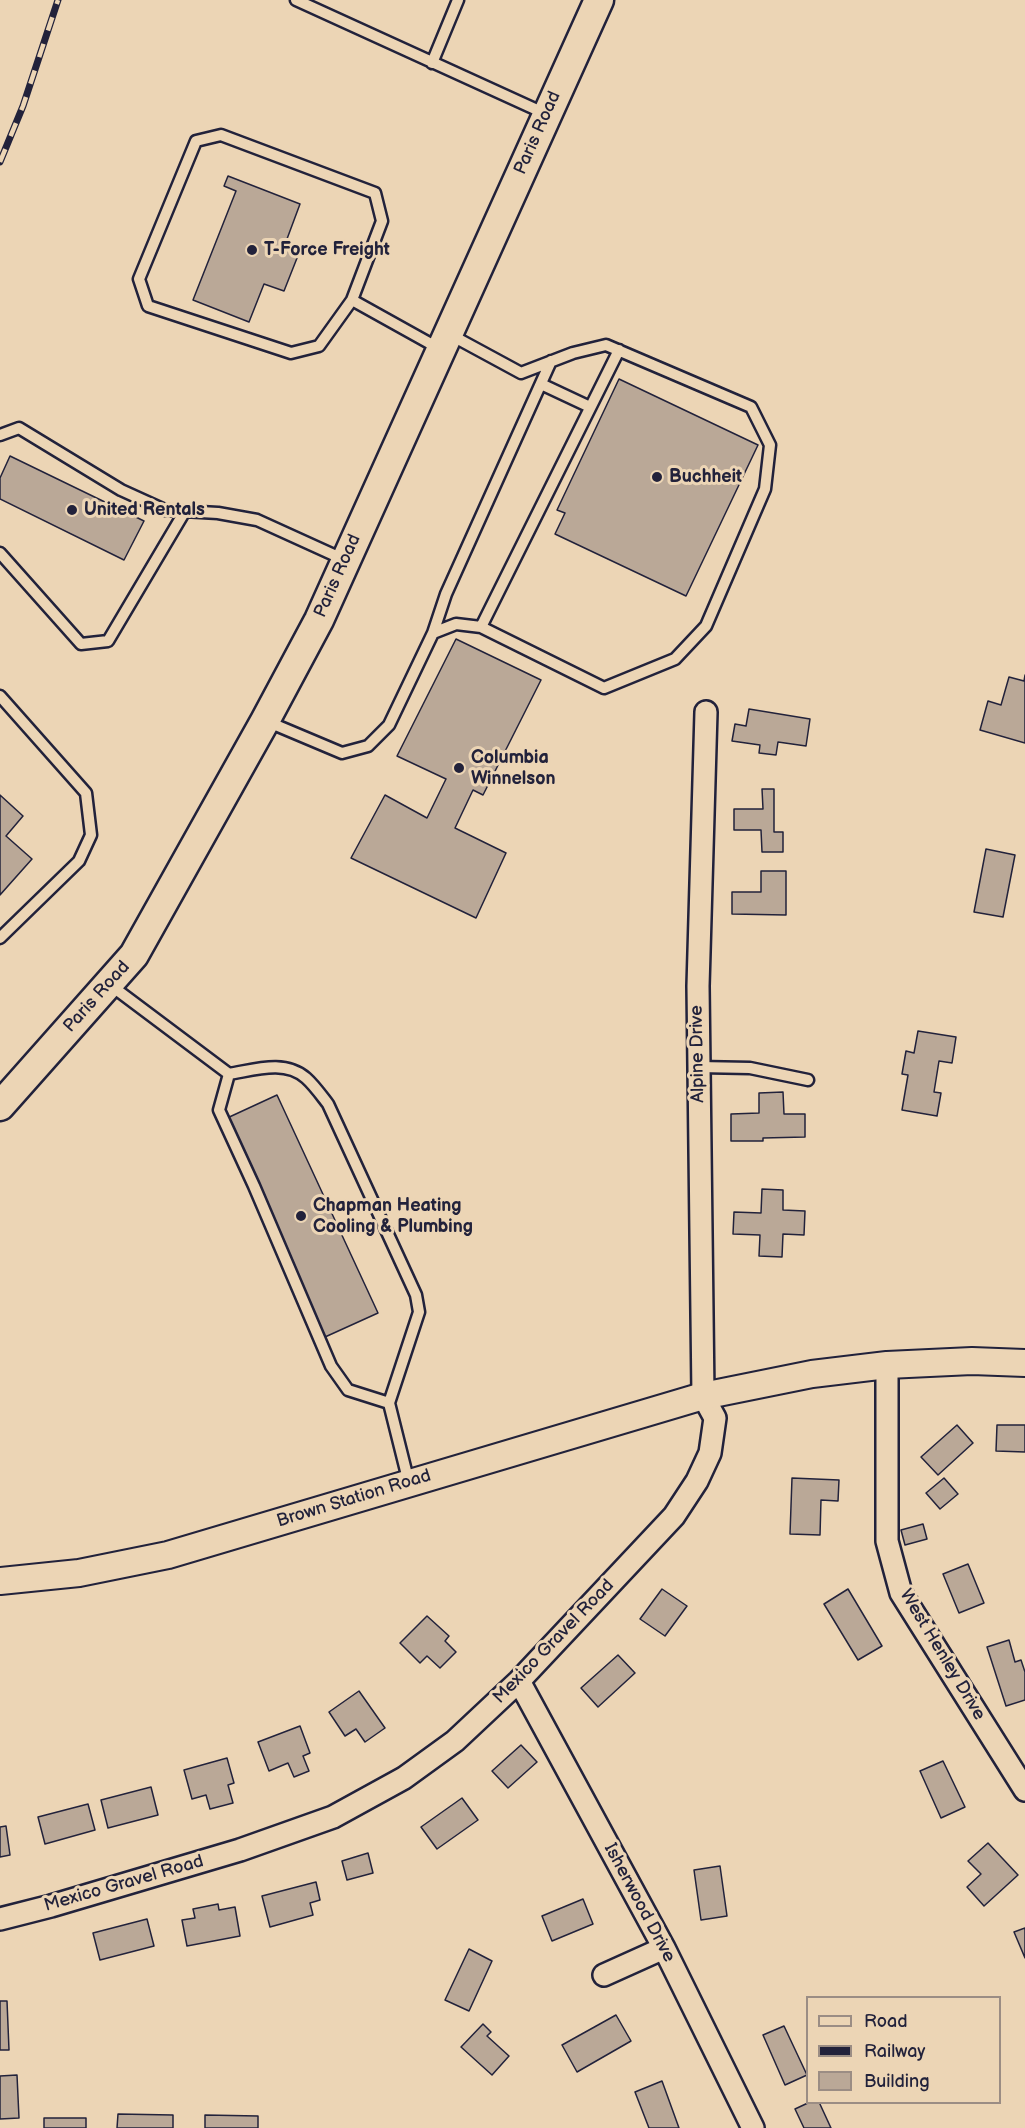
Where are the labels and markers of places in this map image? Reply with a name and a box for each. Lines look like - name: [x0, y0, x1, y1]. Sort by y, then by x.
- place label: T-Force Freight: [264, 239, 390, 261]
- marker: T-Force Freight: [245, 243, 259, 257]
- place label: Buchheit: [669, 466, 742, 488]
- marker: Buchheit: [650, 470, 664, 484]
- place label: United Rentals: [84, 499, 205, 521]
- marker: United Rentals: [65, 503, 79, 517]
- place label: Columbia Winnelson: [471, 747, 556, 789]
- marker: Columbia Winnelson: [452, 761, 466, 775]
- place label: Chapman Heating Cooling & Plumbing: [313, 1195, 473, 1238]
- marker: Chapman Heating Cooling & Plumbing: [294, 1209, 308, 1223]

